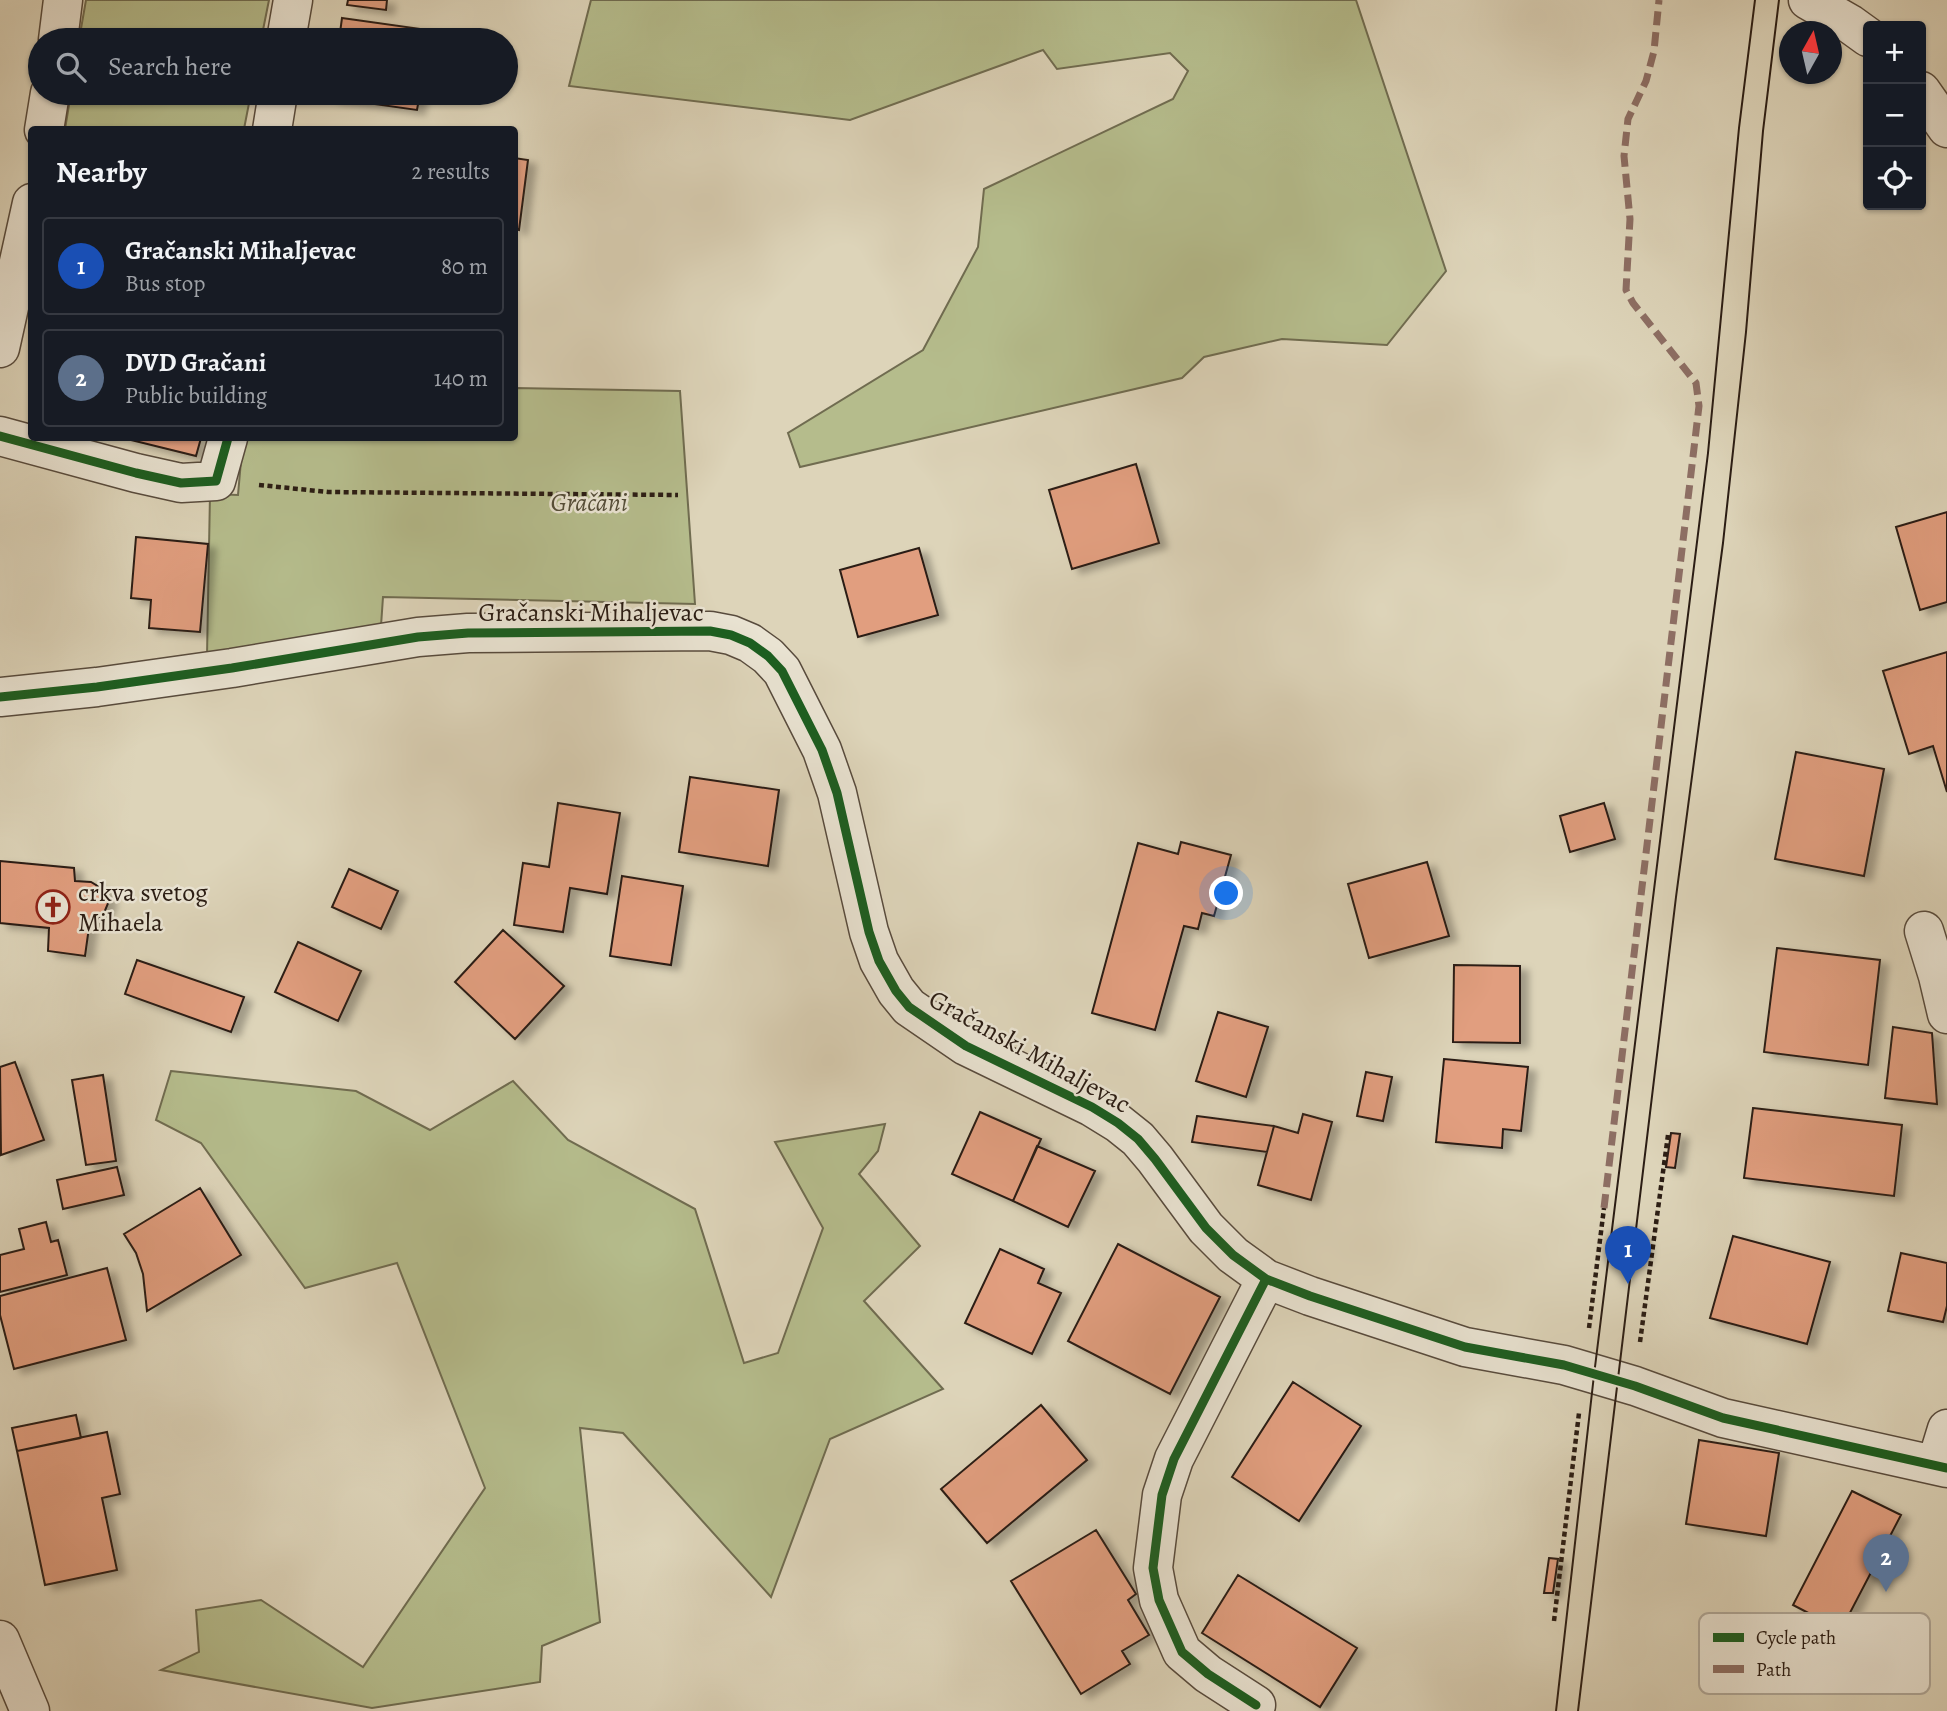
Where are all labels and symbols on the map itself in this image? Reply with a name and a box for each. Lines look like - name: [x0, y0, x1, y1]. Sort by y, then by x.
- north arrow: [1779, 21, 1842, 84]
- park label: Gračani: [550, 485, 628, 520]
- street label: Gračanski Mihaljevac: [478, 595, 704, 630]
- place label: crkva svetog Mihaela: [78, 875, 208, 940]
- your location: [1209, 876, 1243, 910]
- church icon: crkva svetog Mihaela: [34, 888, 72, 926]
- street label: Gračanski Mihaljevac: [923, 981, 1137, 1121]
- pin: 1: [1605, 1226, 1651, 1284]
- pin: 2: [1863, 1534, 1909, 1592]
- legend: [1699, 1613, 1930, 1694]
- text: Cycle path: [1756, 1625, 1836, 1651]
- text: Path: [1756, 1657, 1791, 1683]

